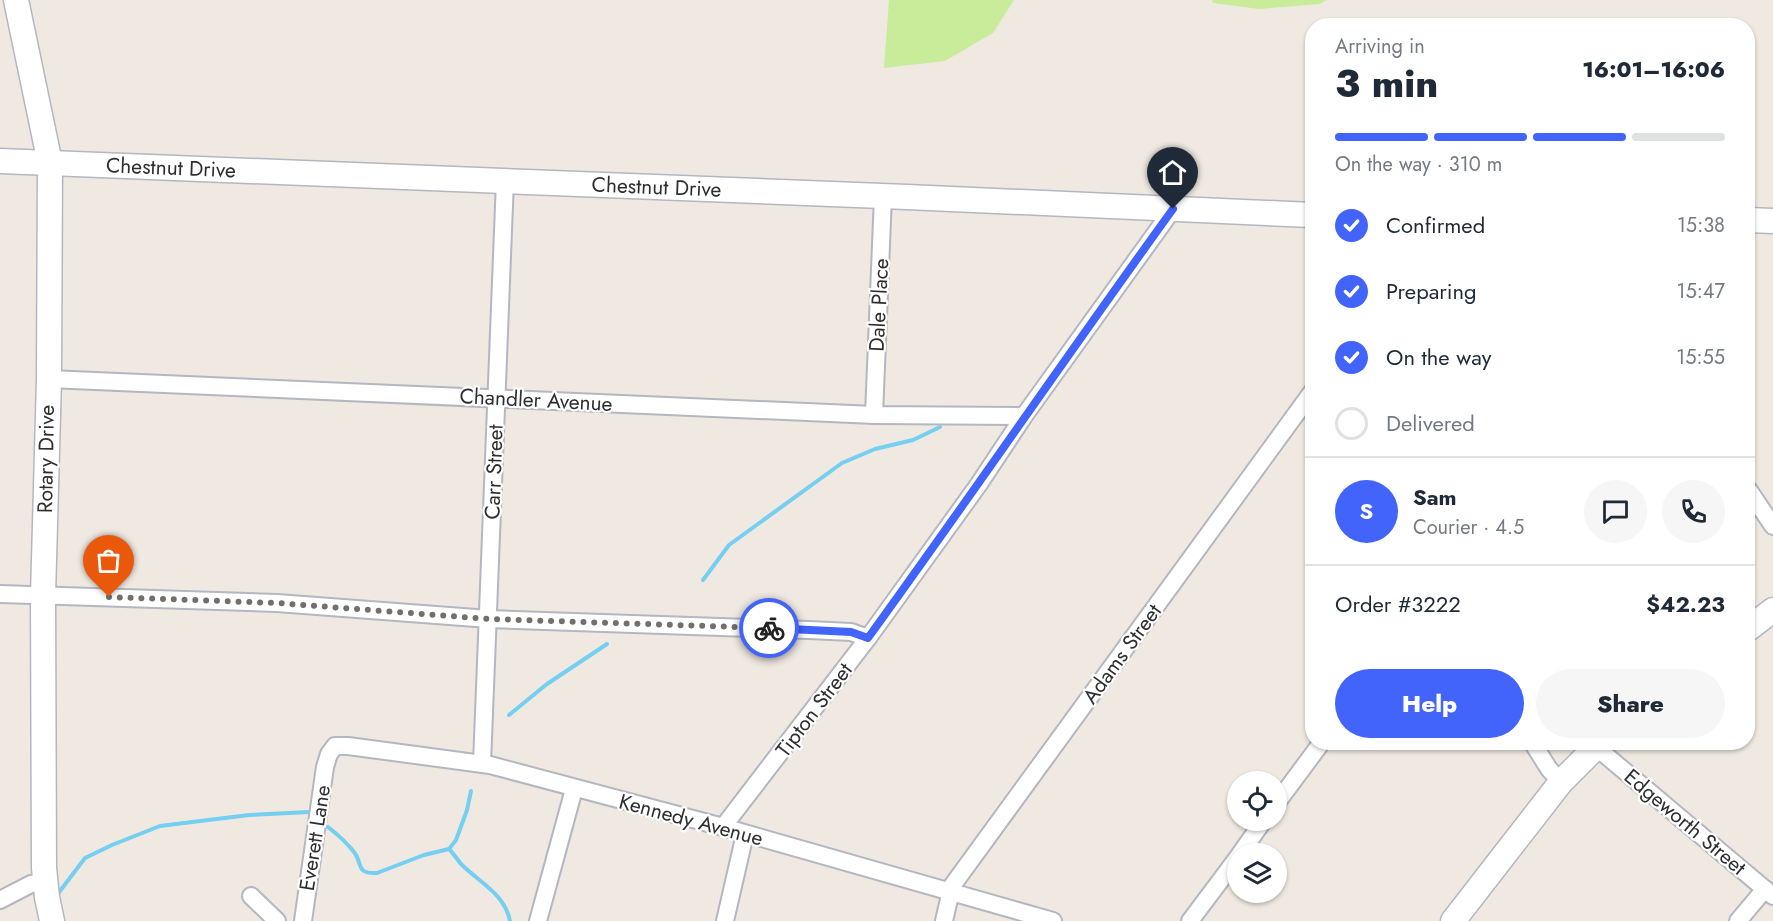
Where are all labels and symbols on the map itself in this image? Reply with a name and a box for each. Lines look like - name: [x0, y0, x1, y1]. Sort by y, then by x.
- pin: [1147, 147, 1198, 209]
- street label: Chestnut Drive: [105, 150, 237, 185]
- street label: Chestnut Drive: [591, 169, 722, 205]
- street label: Dale Place: [862, 257, 896, 353]
- street label: Chandler Avenue: [459, 381, 613, 419]
- street label: Rotary Drive: [30, 404, 62, 513]
- street label: Carr Street: [477, 424, 511, 520]
- pin: [83, 535, 134, 597]
- courier: [739, 598, 799, 658]
- street label: Adams Street: [1075, 598, 1169, 710]
- street label: Tipton Street: [769, 657, 859, 763]
- street label: Edgeworth Street: [1617, 762, 1753, 882]
- street label: Everett Lane: [292, 783, 338, 893]
- street label: Kennedy Avenue: [616, 786, 766, 854]

